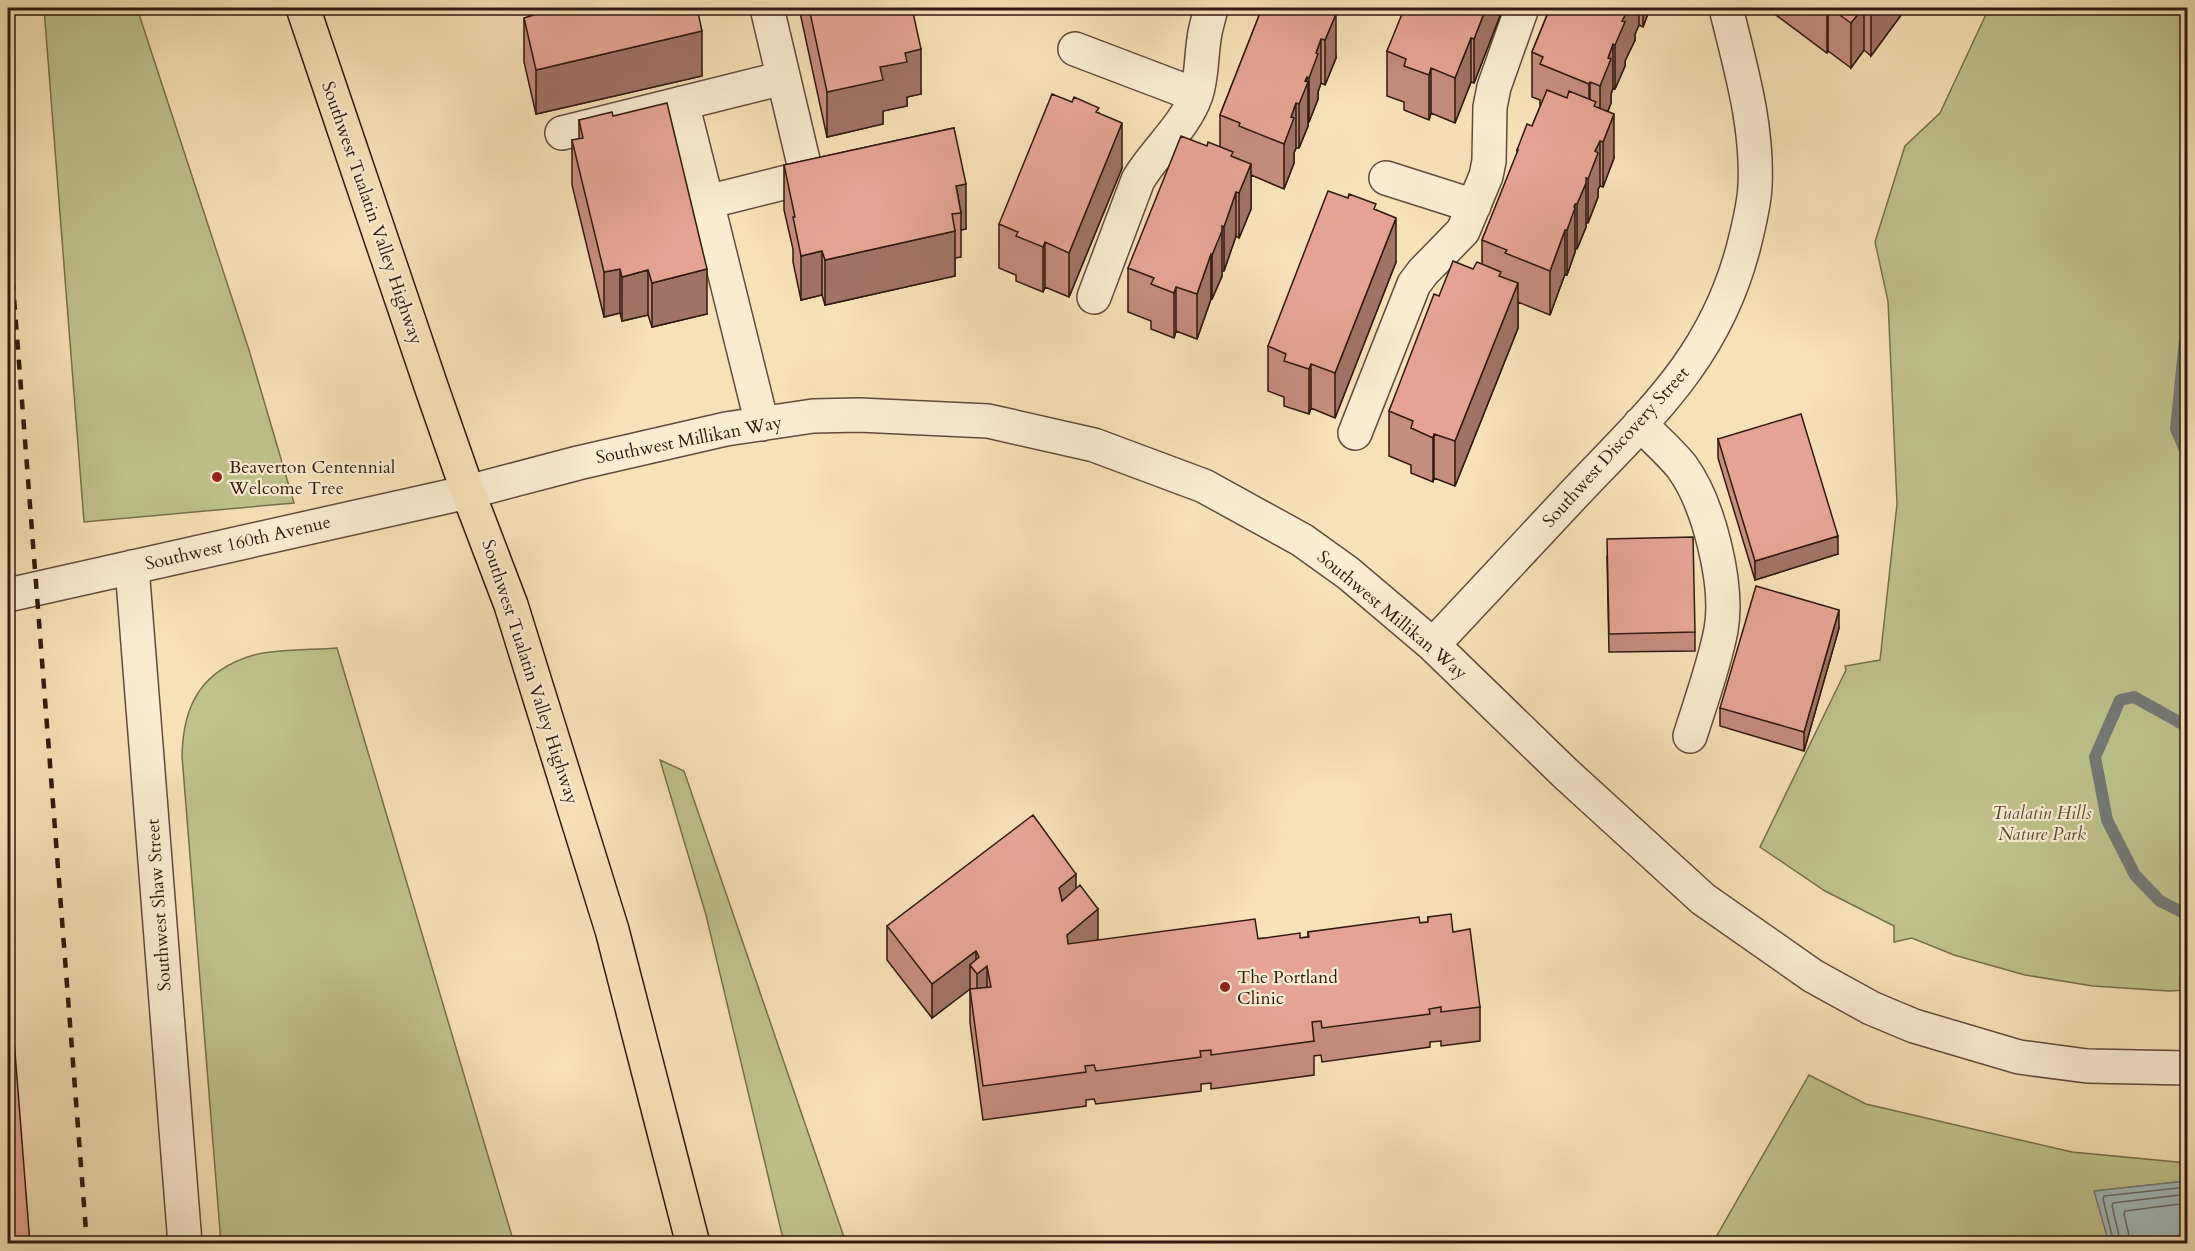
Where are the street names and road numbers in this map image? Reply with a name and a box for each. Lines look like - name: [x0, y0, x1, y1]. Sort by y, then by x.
- street label: Southwest Tualatin Valley Highway: [315, 78, 429, 348]
- street label: Southwest Discovery Street: [1537, 361, 1695, 533]
- street label: Southwest Millikan Way: [594, 410, 785, 470]
- street label: Southwest 160th Avenue: [143, 509, 333, 577]
- street label: Southwest Tualatin Valley Highway: [475, 536, 585, 808]
- street label: Southwest Millikan Way: [1311, 545, 1473, 686]
- street label: Southwest Shaw Street: [140, 818, 177, 992]

